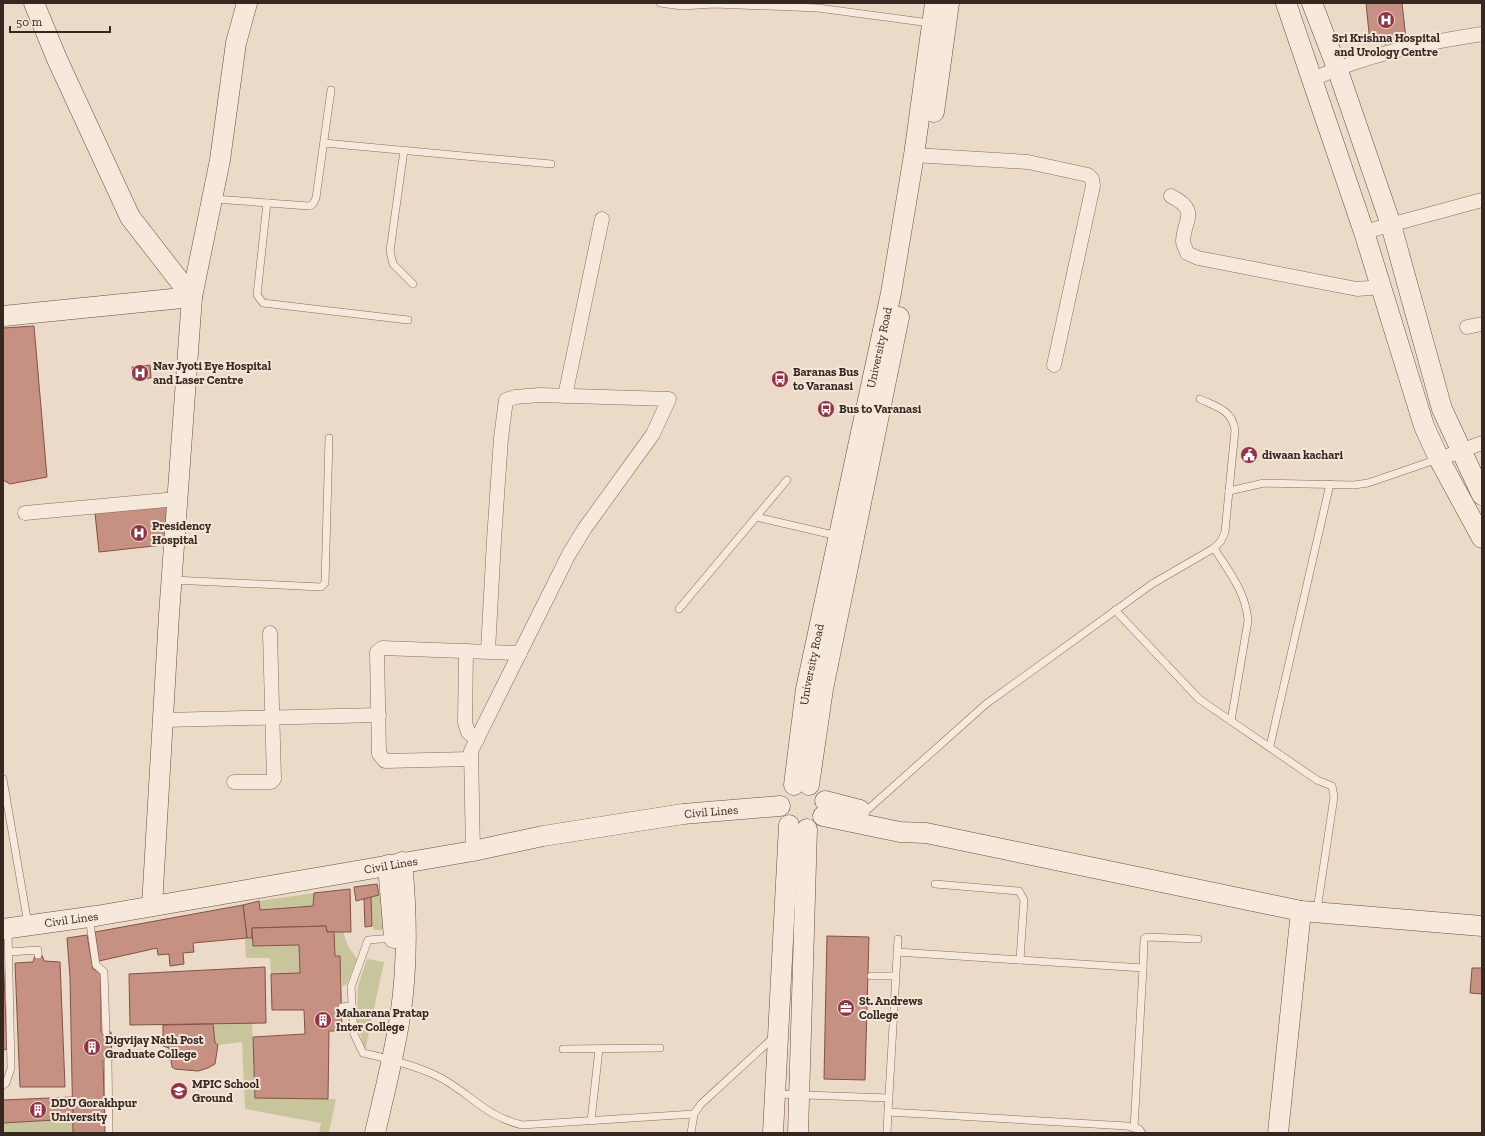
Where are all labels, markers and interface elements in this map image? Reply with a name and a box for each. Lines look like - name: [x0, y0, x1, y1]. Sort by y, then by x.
- scale bar: [10, 8, 110, 34]
- hospital icon: Sri Krishna Hospital and Urology Centre: [1376, 10, 1396, 30]
- text: 50 m: [16, 15, 43, 29]
- place label: Sri Krishna Hospital and Urology Centre: [1332, 31, 1441, 59]
- street label: University Road: [864, 305, 895, 389]
- place label: Nav Jyoti Eye Hospital and Laser Centre: [153, 359, 272, 387]
- hospital icon: Nav Jyoti Eye Hospital and Laser Centre: [130, 363, 150, 383]
- place label: Baranas Bus to Varanasi: [793, 365, 859, 393]
- bus stop icon: Baranas Bus to Varanasi: [770, 369, 790, 389]
- bus stop icon: Bus to Varanasi: [816, 399, 836, 419]
- place label: Bus to Varanasi: [839, 402, 922, 416]
- public building icon: diwaan kachari: [1239, 445, 1259, 465]
- place label: diwaan kachari: [1262, 448, 1344, 462]
- place label: Presidency Hospital: [152, 519, 212, 547]
- hospital icon: Presidency Hospital: [129, 523, 149, 543]
- street label: University Road: [797, 622, 827, 706]
- street label: Civil Lines: [684, 802, 739, 821]
- street label: Civil Lines: [363, 854, 419, 877]
- street label: Civil Lines: [44, 909, 99, 930]
- place label: St. Andrews College: [859, 994, 923, 1022]
- office icon: St. Andrews College: [836, 998, 856, 1018]
- place label: Maharana Pratap Inter College: [336, 1006, 429, 1034]
- building icon: Maharana Pratap Inter College: [313, 1010, 333, 1030]
- place label: Digvijay Nath Post Graduate College: [105, 1033, 204, 1061]
- building icon: Digvijay Nath Post Graduate College: [82, 1037, 102, 1057]
- place label: MPIC School Ground: [192, 1077, 260, 1105]
- school or university icon: MPIC School Ground: [169, 1081, 189, 1101]
- place label: DDU Gorakhpur University: [51, 1096, 138, 1124]
- building icon: DDU Gorakhpur University: [28, 1100, 48, 1120]

